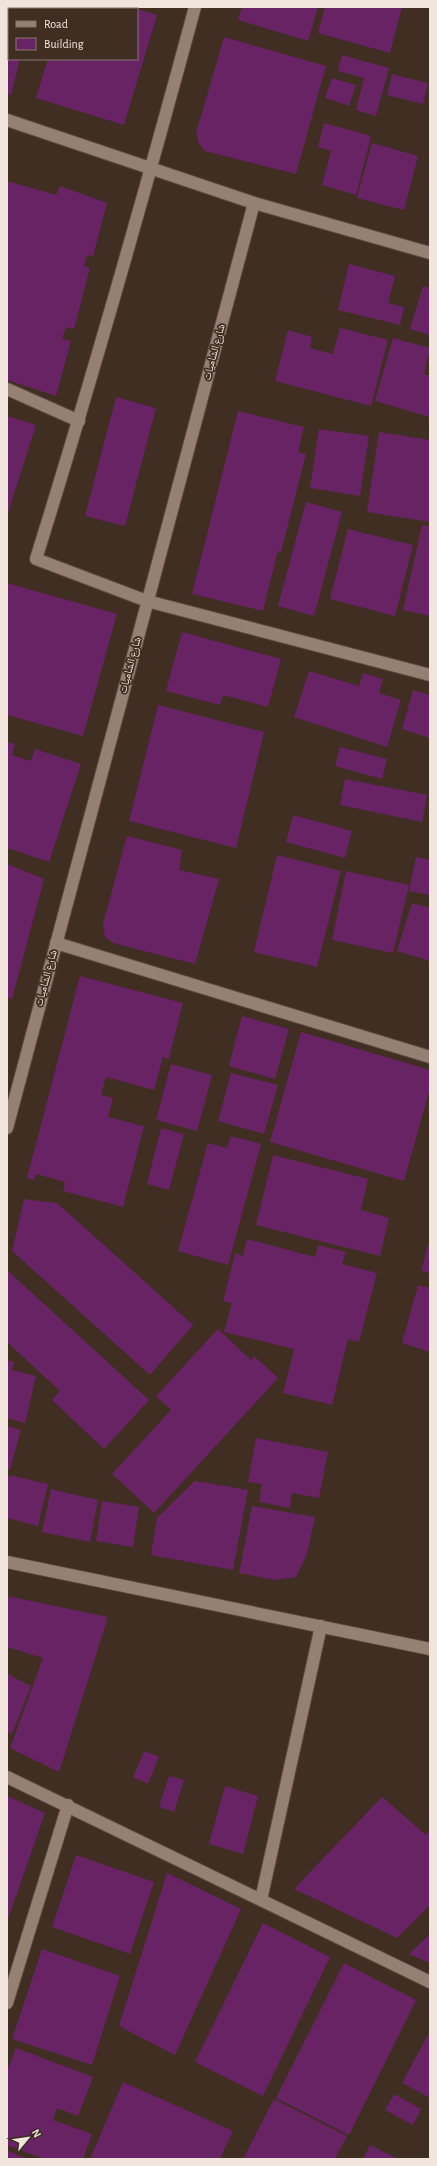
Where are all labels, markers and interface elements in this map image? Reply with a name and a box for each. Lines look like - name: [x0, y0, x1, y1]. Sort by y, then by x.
- legend: [8, 8, 138, 60]
- text: Road: [44, 18, 68, 30]
- text: Building: [44, 38, 84, 50]
- street label: شارع الشاميات: [201, 323, 228, 382]
- street label: شارع الشاميات: [117, 636, 144, 695]
- street label: شارع الشاميات: [33, 949, 60, 1008]
- north arrow: [8, 2118, 48, 2158]
- text: N: [30, 2127, 43, 2139]

